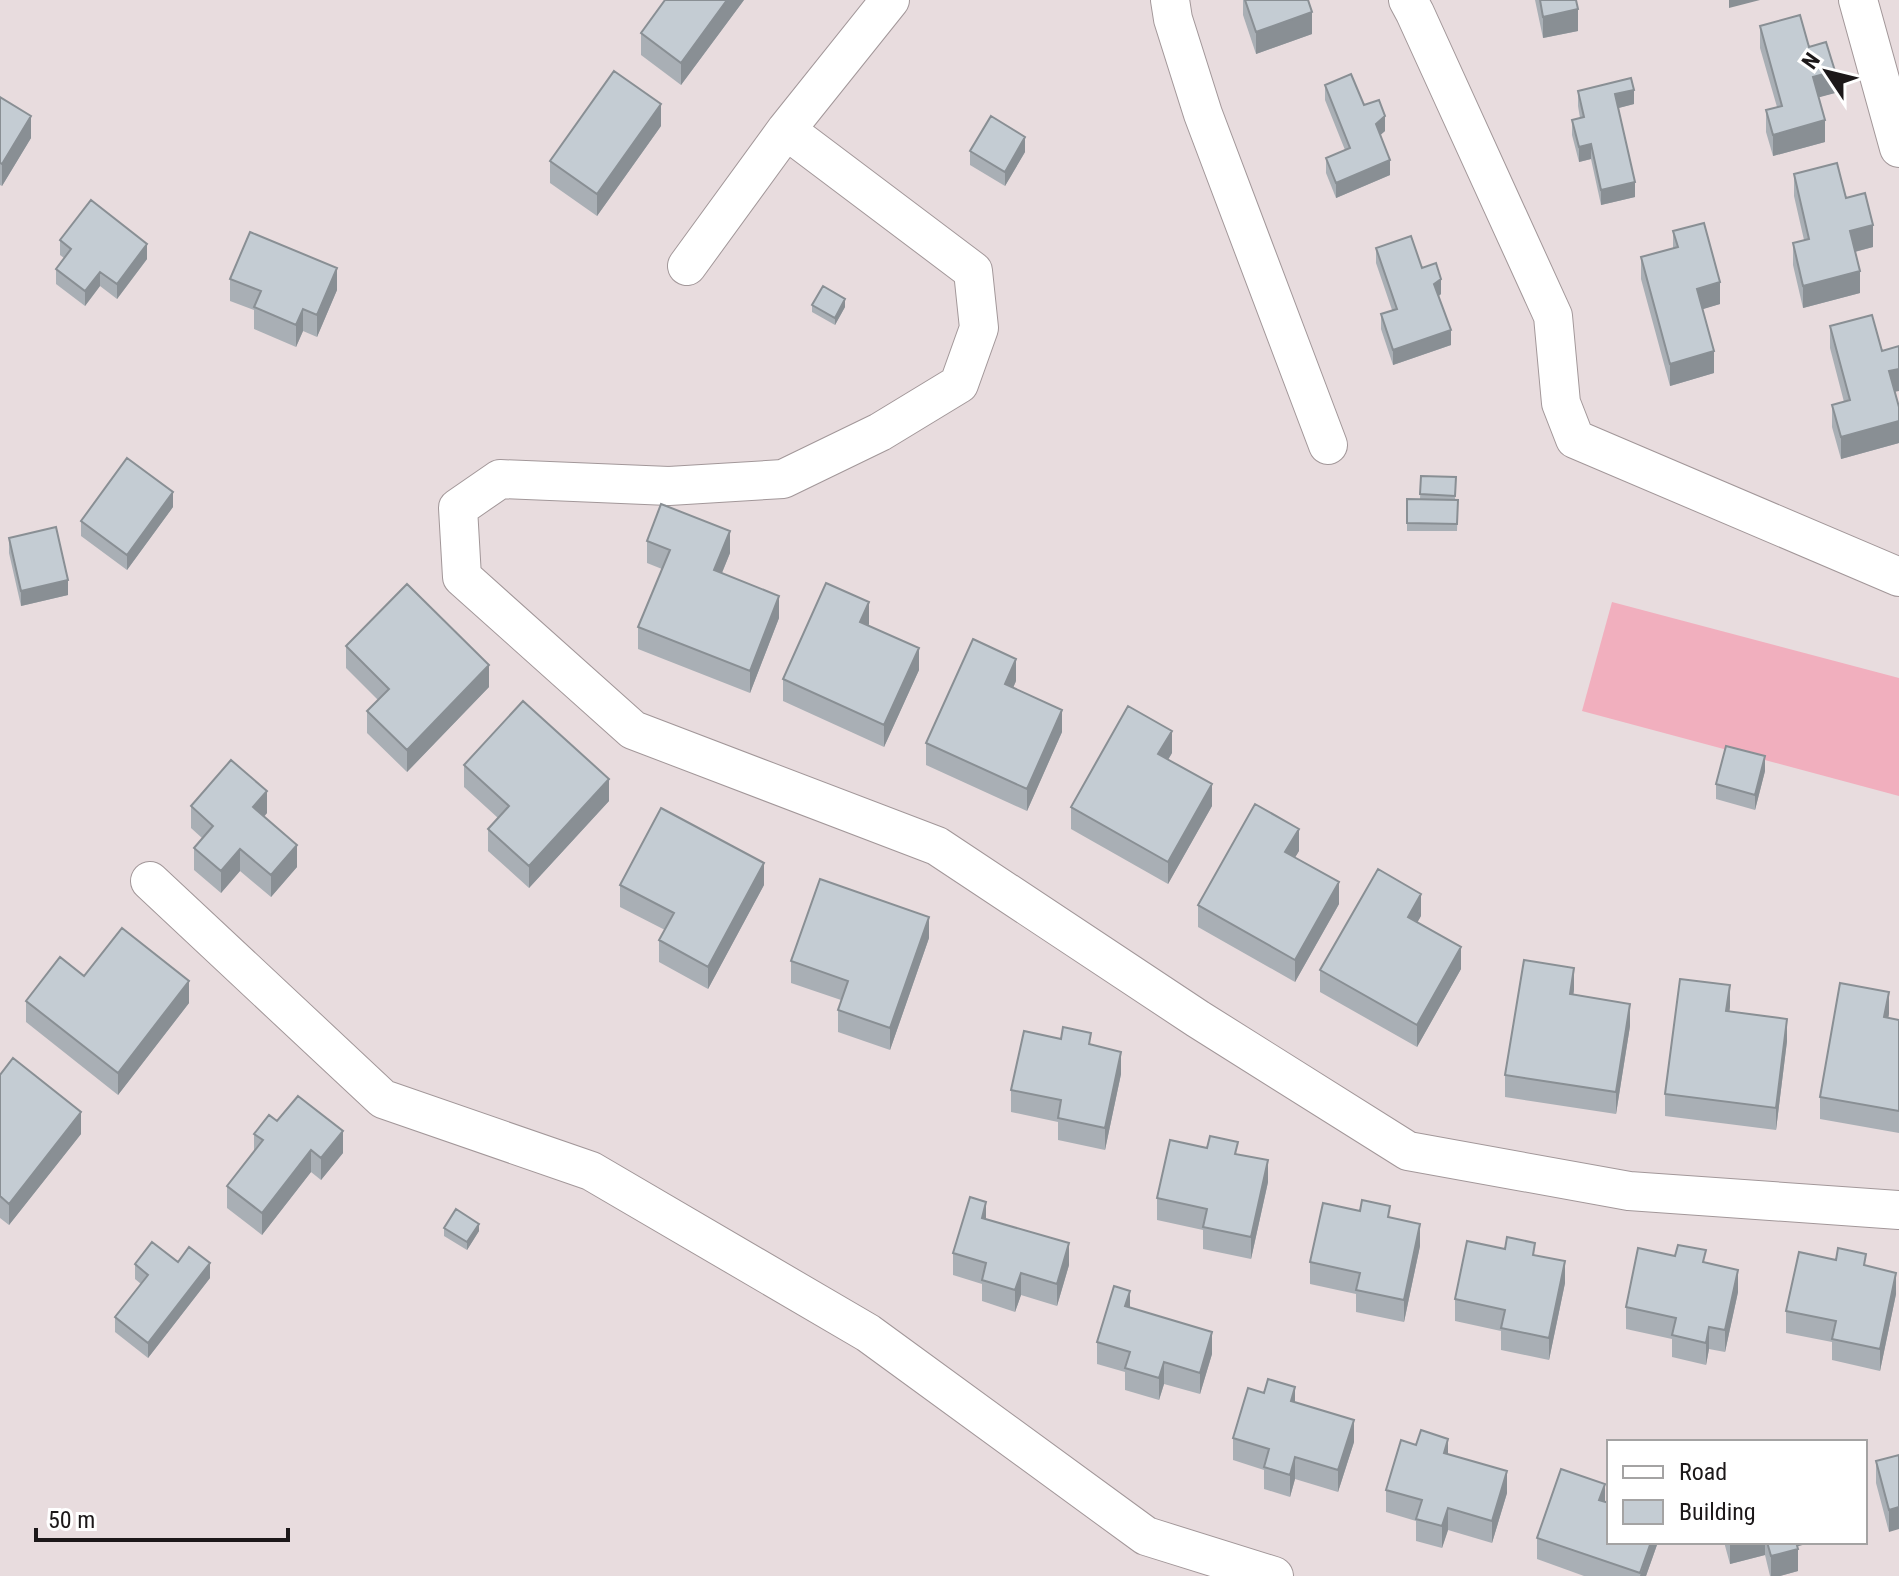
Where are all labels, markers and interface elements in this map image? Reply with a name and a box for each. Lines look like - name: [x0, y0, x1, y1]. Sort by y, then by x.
- north arrow: [1787, 32, 1867, 112]
- text: N: [1797, 48, 1825, 74]
- legend: [1607, 1440, 1867, 1544]
- text: Road: [1679, 1458, 1727, 1486]
- scale bar: [36, 1492, 288, 1542]
- text: Building: [1679, 1498, 1756, 1526]
- text: 50 m: [48, 1506, 95, 1534]

